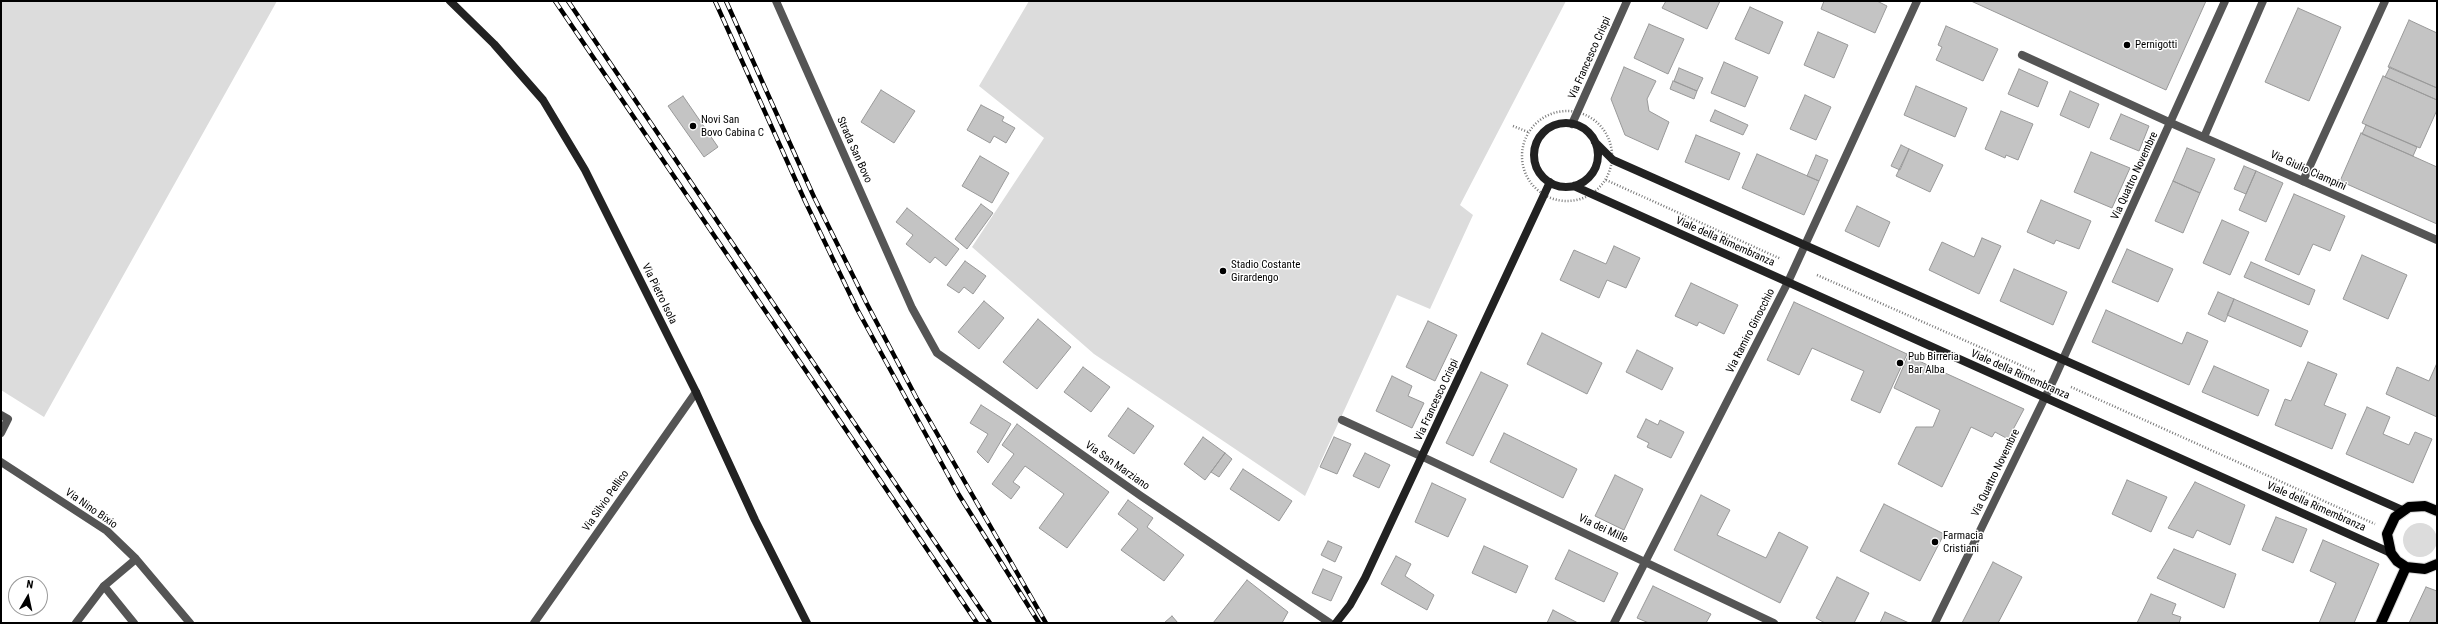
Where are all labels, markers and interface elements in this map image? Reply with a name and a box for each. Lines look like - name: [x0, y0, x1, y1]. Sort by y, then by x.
- street label: Via Francesco Crispi: [1566, 15, 1614, 101]
- place label: Pernigotti: [2135, 38, 2177, 52]
- marker: Pernigotti: [2122, 40, 2132, 50]
- place label: Novi San Bovo Cabina C: [701, 113, 764, 139]
- street label: Strada San Bovo: [834, 115, 874, 185]
- marker: Novi San Bovo Cabina C: [688, 121, 698, 131]
- street label: Via Quattro Novembre: [2109, 130, 2161, 222]
- street label: Via Giulio Ciampini: [2268, 148, 2348, 194]
- street label: Viale della Rimembranza: [1673, 214, 1777, 270]
- place label: Stadio Costante Girardengo: [1231, 258, 1300, 284]
- street label: Via Pietro Isola: [639, 261, 679, 327]
- marker: Stadio Costante Girardengo: [1218, 266, 1228, 276]
- street label: Via Ramiro Ginocchio: [1724, 287, 1778, 375]
- street label: Viale della Rimembranza: [1968, 347, 2072, 403]
- place label: Pub Birreria Bar Alba: [1908, 350, 1959, 376]
- street label: Via Francesco Crispi: [1412, 357, 1462, 443]
- marker: Pub Birreria Bar Alba: [1895, 358, 1905, 368]
- street label: Via Quattro Novembre: [1969, 427, 2023, 519]
- street label: Via San Marziano: [1082, 439, 1152, 493]
- street label: Via Silvio Pellico: [580, 468, 632, 534]
- street label: Viale della Rimembranza: [2264, 479, 2368, 535]
- street label: Via Nino Bixio: [62, 486, 120, 532]
- street label: Via dei Mille: [1576, 512, 1630, 546]
- place label: Farmacia Cristiani: [1943, 529, 1983, 555]
- marker: Farmacia Cristiani: [1930, 537, 1940, 547]
- north arrow: [8, 576, 48, 616]
- text: N: [25, 578, 34, 592]

